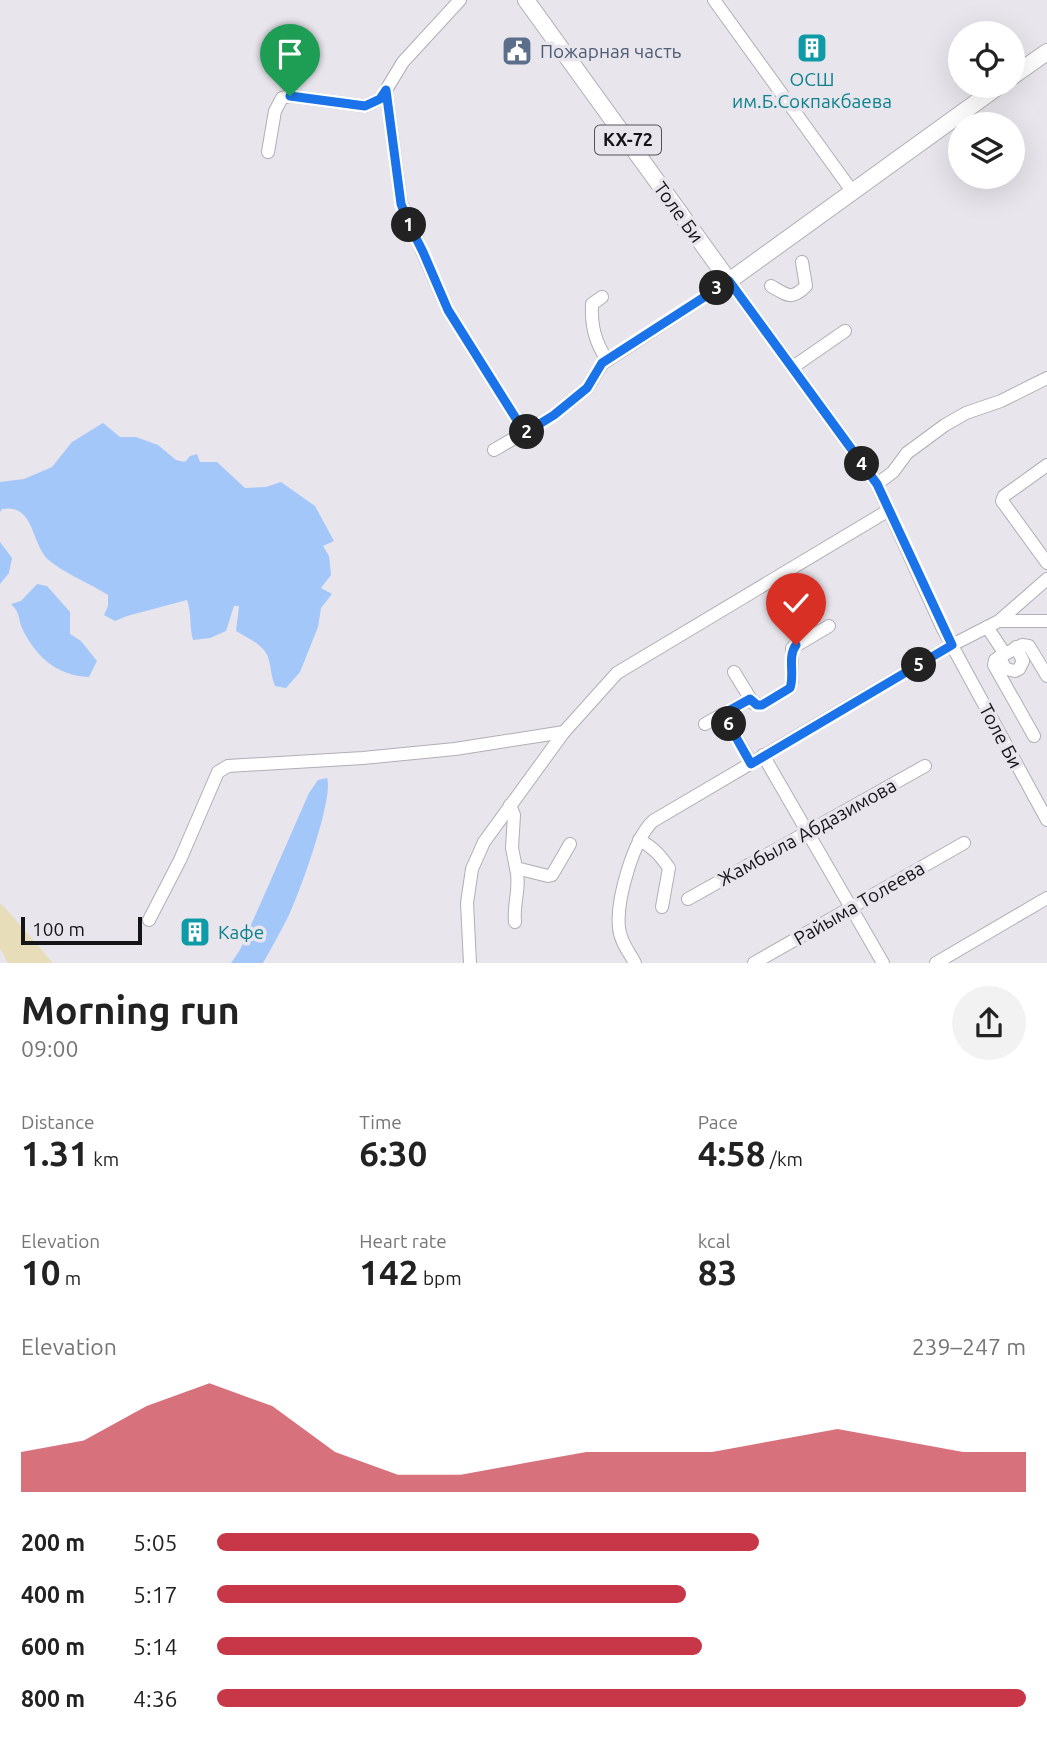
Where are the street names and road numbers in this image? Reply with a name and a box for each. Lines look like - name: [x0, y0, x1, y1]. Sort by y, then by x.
- road number: КХ-72: [595, 125, 661, 154]
- street label: Толе Би: [650, 177, 708, 247]
- street label: Толе Би: [975, 700, 1027, 772]
- street label: Жамбыла Абдазимова: [714, 774, 900, 890]
- street label: Райыма Толеева: [790, 857, 928, 949]

